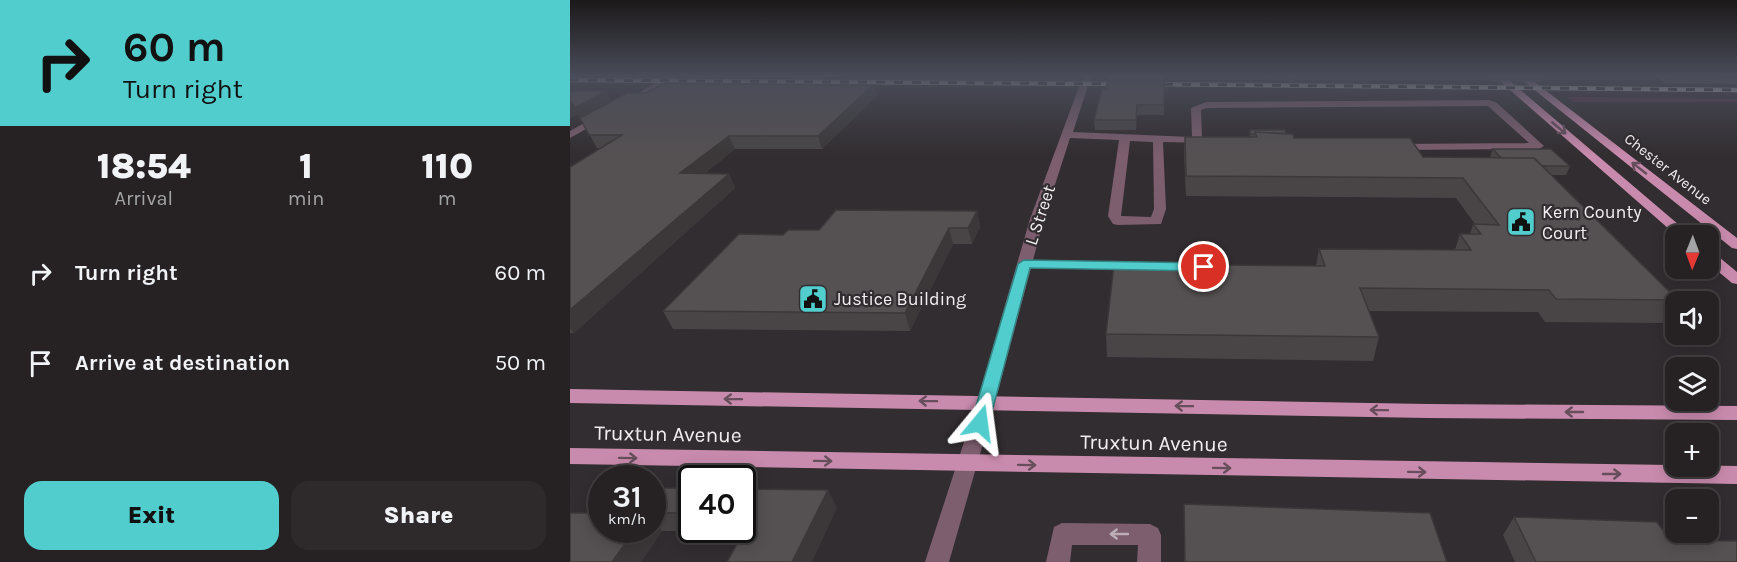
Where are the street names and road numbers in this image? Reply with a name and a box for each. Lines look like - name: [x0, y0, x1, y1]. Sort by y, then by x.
- street label: Chester Avenue: [1621, 129, 1715, 209]
- street label: L Street: [1020, 182, 1060, 248]
- street label: Truxtun Avenue: [594, 421, 742, 447]
- street label: Truxtun Avenue: [1080, 430, 1228, 456]

